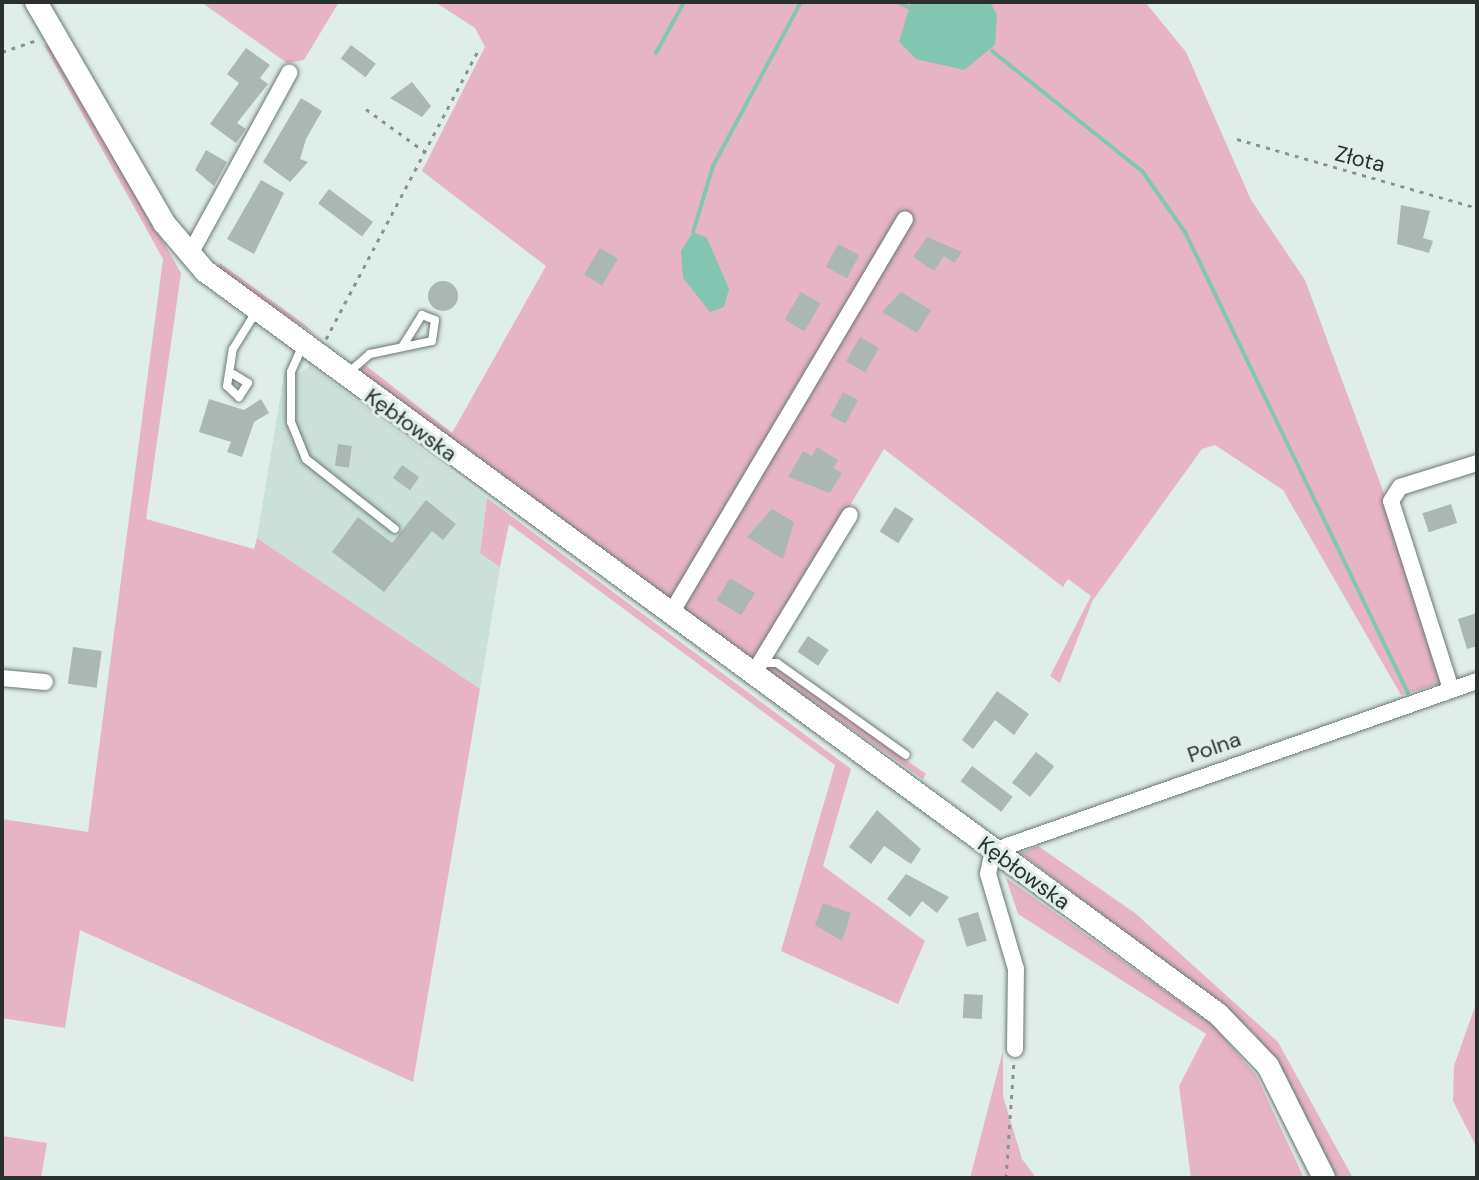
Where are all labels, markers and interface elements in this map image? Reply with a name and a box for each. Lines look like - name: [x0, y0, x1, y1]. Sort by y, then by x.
- street label: Złota: [1332, 140, 1388, 178]
- street label: Kębłowska: [360, 383, 462, 467]
- street label: Polna: [1184, 726, 1244, 768]
- street label: Kębłowska: [973, 831, 1075, 915]

